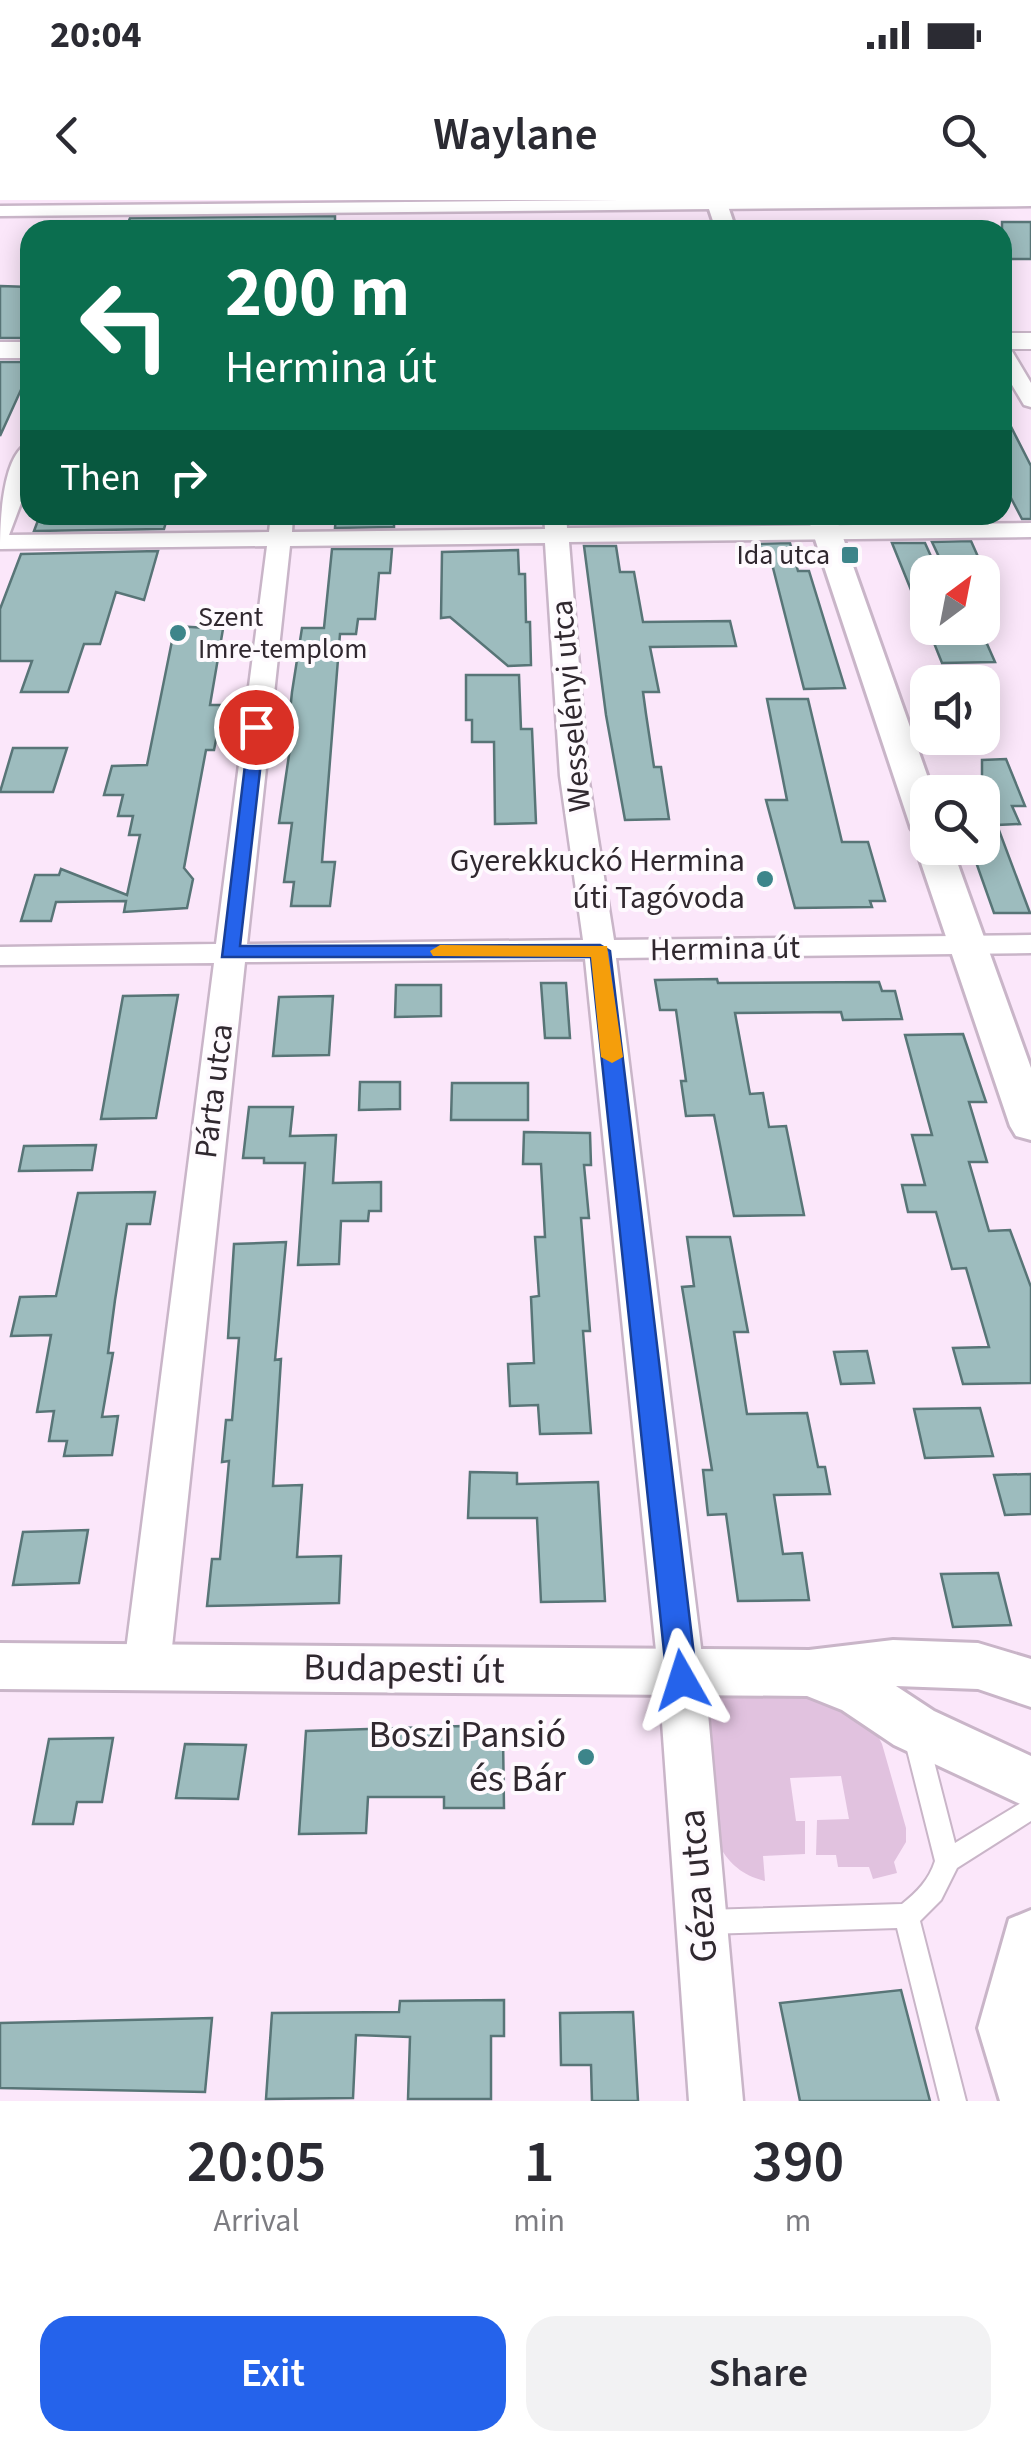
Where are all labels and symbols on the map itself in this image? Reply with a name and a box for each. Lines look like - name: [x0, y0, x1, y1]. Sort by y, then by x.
- place label: Ida utca: [736, 535, 830, 575]
- marker: Ida utca: [839, 544, 861, 566]
- north arrow: [910, 555, 1000, 645]
- place label: Szent Imre-templom: [198, 597, 367, 669]
- street label: Wesselényi utca: [539, 598, 603, 814]
- marker: Szent Imre-templom: [167, 622, 189, 644]
- pin: [214, 685, 299, 770]
- place label: Gyerekkuckó Hermina úti Tagóvoda: [450, 838, 745, 921]
- marker: Gyerekkuckó Hermina úti Tagóvoda: [754, 868, 776, 890]
- street label: Hermina út: [649, 925, 801, 973]
- street label: Párta utca: [183, 1021, 245, 1161]
- position arrow: [630, 1628, 734, 1732]
- street label: Budapesti út: [303, 1640, 505, 1698]
- place label: Boszi Pansió és Bár: [368, 1708, 567, 1806]
- marker: Boszi Pansió és Bár: [575, 1746, 597, 1768]
- street label: Géza utca: [664, 1807, 732, 1965]

